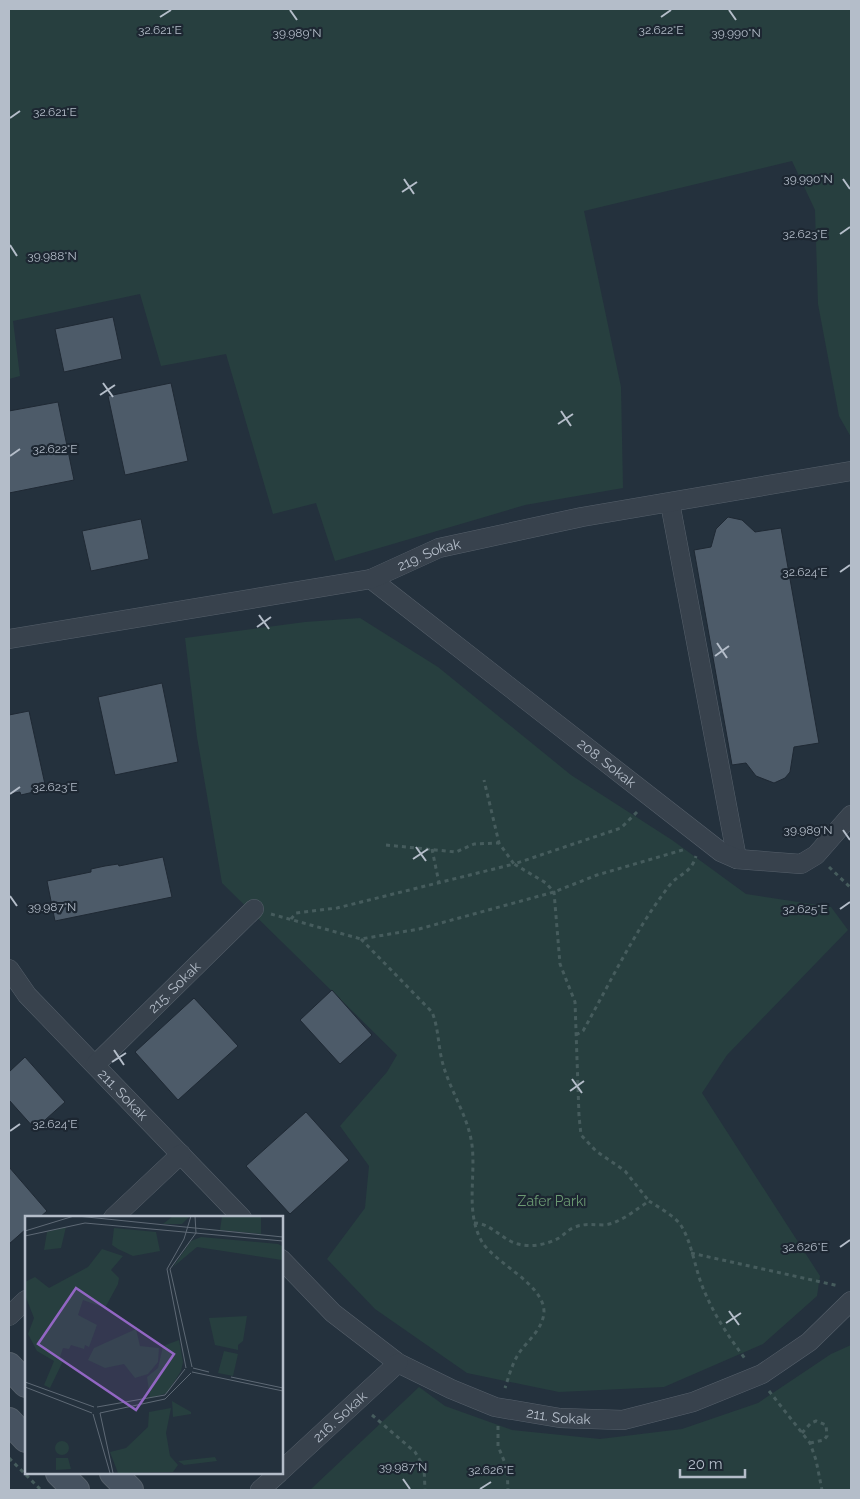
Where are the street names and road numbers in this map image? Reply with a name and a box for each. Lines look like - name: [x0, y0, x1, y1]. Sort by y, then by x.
- street label: 219. Sokak: [395, 535, 463, 574]
- street label: 208. Sokak: [574, 735, 640, 791]
- street label: 215. Sokak: [145, 958, 204, 1016]
- street label: 211. Sokak: [95, 1066, 152, 1124]
- street label: 216. Sokak: [310, 1388, 370, 1445]
- street label: 211. Sokak: [525, 1404, 592, 1427]

